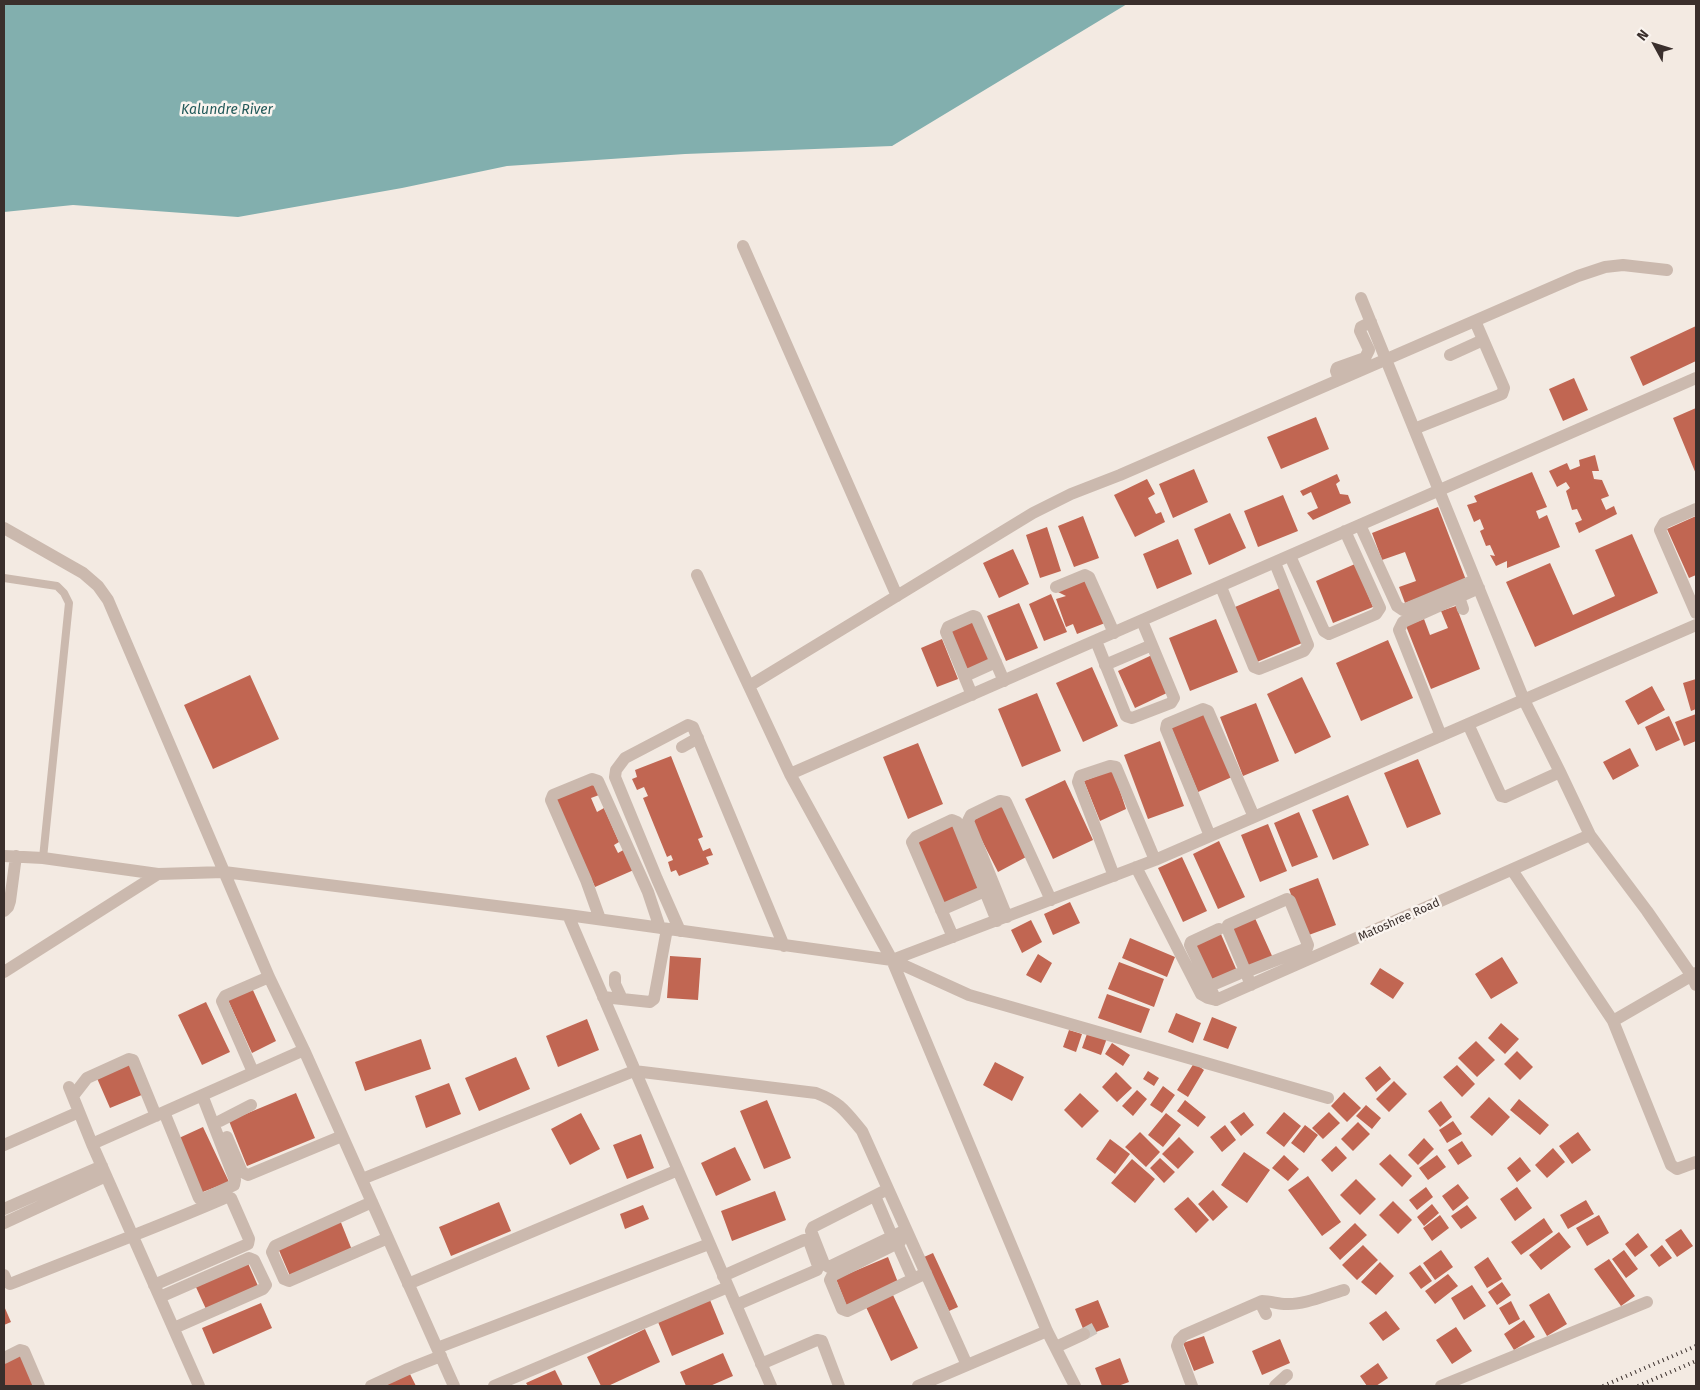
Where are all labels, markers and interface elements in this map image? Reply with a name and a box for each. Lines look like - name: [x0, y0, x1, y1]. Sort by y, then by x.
- north arrow: [1630, 20, 1680, 70]
- text: N: [1633, 26, 1652, 44]
- water label: Kalundre River: [181, 102, 273, 118]
- street label: Matoshree Road: [1356, 896, 1442, 944]

